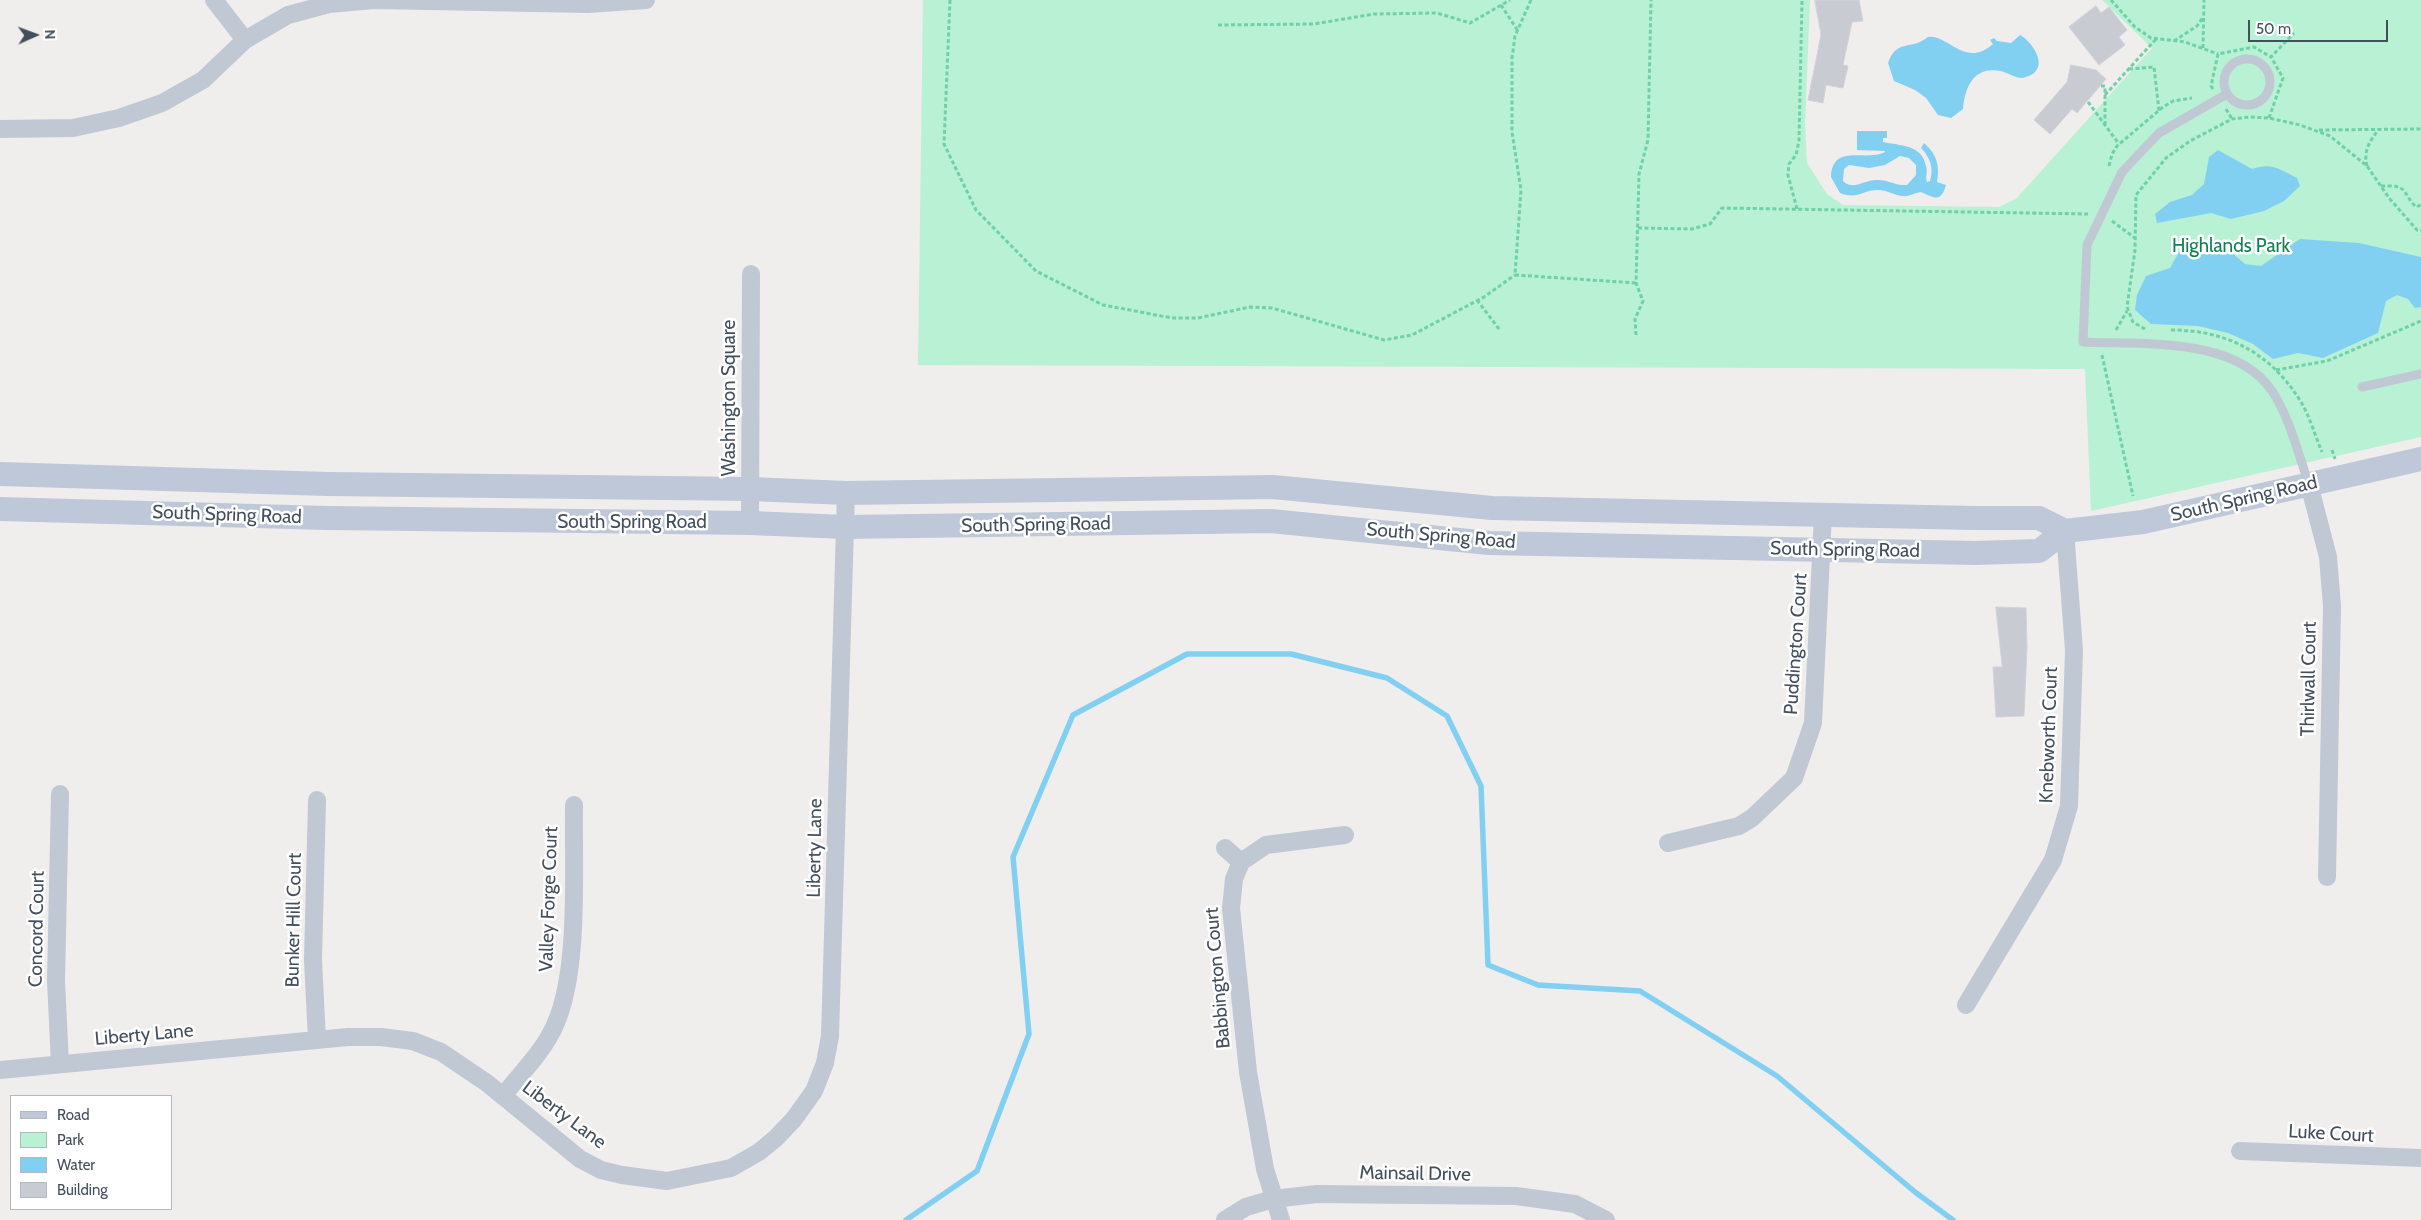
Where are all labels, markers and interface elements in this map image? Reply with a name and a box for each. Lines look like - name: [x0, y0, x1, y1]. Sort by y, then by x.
- north arrow: [10, 10, 60, 60]
- scale bar: [2251, 10, 2391, 42]
- text: 50 m: [2256, 20, 2291, 38]
- text: N: [41, 29, 59, 40]
- park label: Highlands Park: [2172, 235, 2290, 257]
- street label: Washington Square: [718, 320, 740, 476]
- street label: South Spring Road: [2169, 471, 2319, 527]
- street label: South Spring Road: [152, 501, 302, 529]
- street label: South Spring Road: [557, 511, 707, 533]
- street label: South Spring Road: [961, 512, 1111, 538]
- street label: South Spring Road: [1365, 518, 1517, 554]
- street label: South Spring Road: [1770, 537, 1920, 563]
- street label: Puddington Court: [1780, 572, 1812, 716]
- street label: Thirlwall Court: [2297, 621, 2321, 737]
- street label: Knebworth Court: [2035, 666, 2063, 804]
- street label: Liberty Lane: [803, 798, 827, 898]
- street label: Valley Forge Court: [535, 826, 563, 972]
- street label: Bunker Hill Court: [281, 852, 307, 988]
- street label: Concord Court: [25, 871, 49, 987]
- street label: Babbington Court: [1200, 906, 1236, 1050]
- street label: Liberty Lane: [94, 1019, 194, 1051]
- street label: Liberty Lane: [518, 1076, 610, 1154]
- legend: [10, 1095, 172, 1210]
- text: Road: [57, 1106, 90, 1124]
- street label: Luke Court: [2288, 1120, 2374, 1148]
- text: Park: [57, 1131, 84, 1149]
- text: Water: [57, 1156, 95, 1174]
- street label: Mainsail Drive: [1359, 1162, 1471, 1186]
- text: Building: [57, 1181, 108, 1199]

